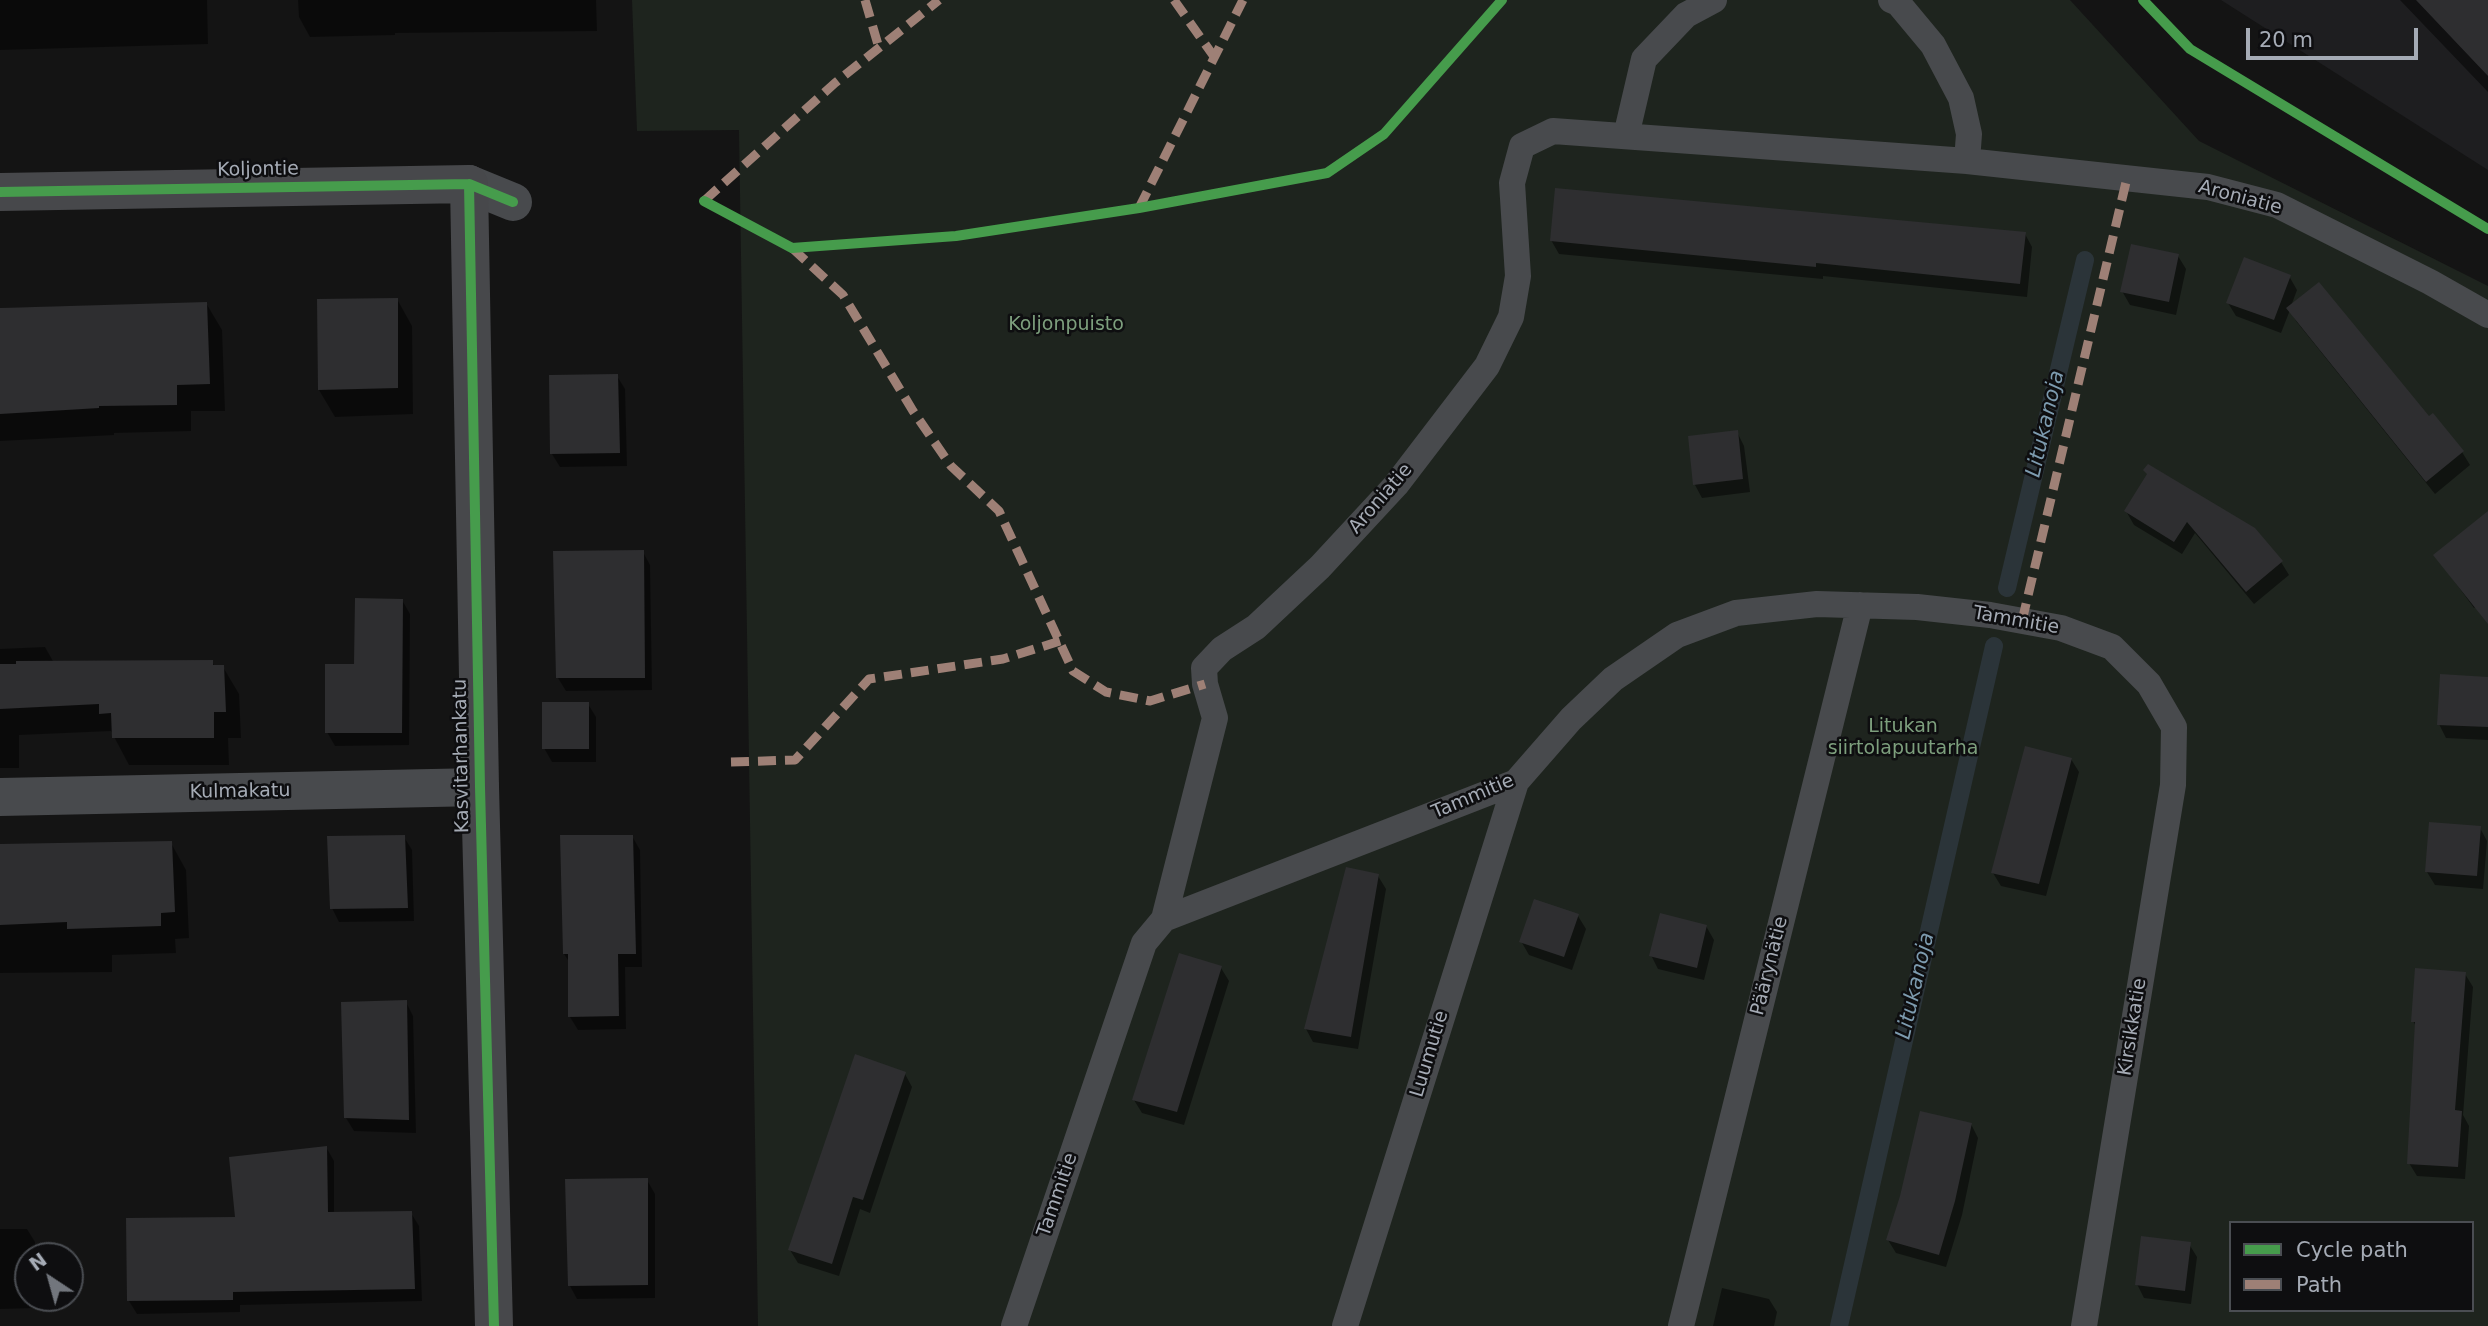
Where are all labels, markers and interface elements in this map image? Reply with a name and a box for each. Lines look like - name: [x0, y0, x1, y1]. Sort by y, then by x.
- scale bar: [2250, 14, 2422, 58]
- text: 20 m: [2259, 28, 2313, 52]
- street label: Koljontie: [217, 158, 299, 182]
- street label: Aroniatie: [2196, 176, 2284, 220]
- park label: Koljonpuisto: [1008, 314, 1124, 336]
- water label: Litukanoja: [2021, 368, 2071, 480]
- street label: Aroniatie: [1344, 459, 1418, 539]
- street label: Tammitie: [1971, 602, 2061, 640]
- street label: Kasvitarhankatu: [449, 679, 475, 833]
- park label: Litukan siirtolapuutarha: [1828, 716, 1978, 760]
- street label: Tammitie: [1429, 770, 1517, 824]
- street label: Kulmakatu: [189, 780, 291, 804]
- street label: Päärynätie: [1747, 914, 1793, 1018]
- water label: Litukanoja: [1891, 930, 1941, 1042]
- street label: Kirsikkatie: [2114, 977, 2152, 1077]
- street label: Luumutie: [1406, 1008, 1454, 1100]
- street label: Tammitie: [1033, 1150, 1083, 1240]
- legend: [2229, 1221, 2474, 1312]
- text: Cycle path: [2296, 1238, 2408, 1262]
- north arrow: [14, 1242, 84, 1312]
- text: N: [25, 1248, 51, 1275]
- text: Path: [2296, 1273, 2342, 1297]

